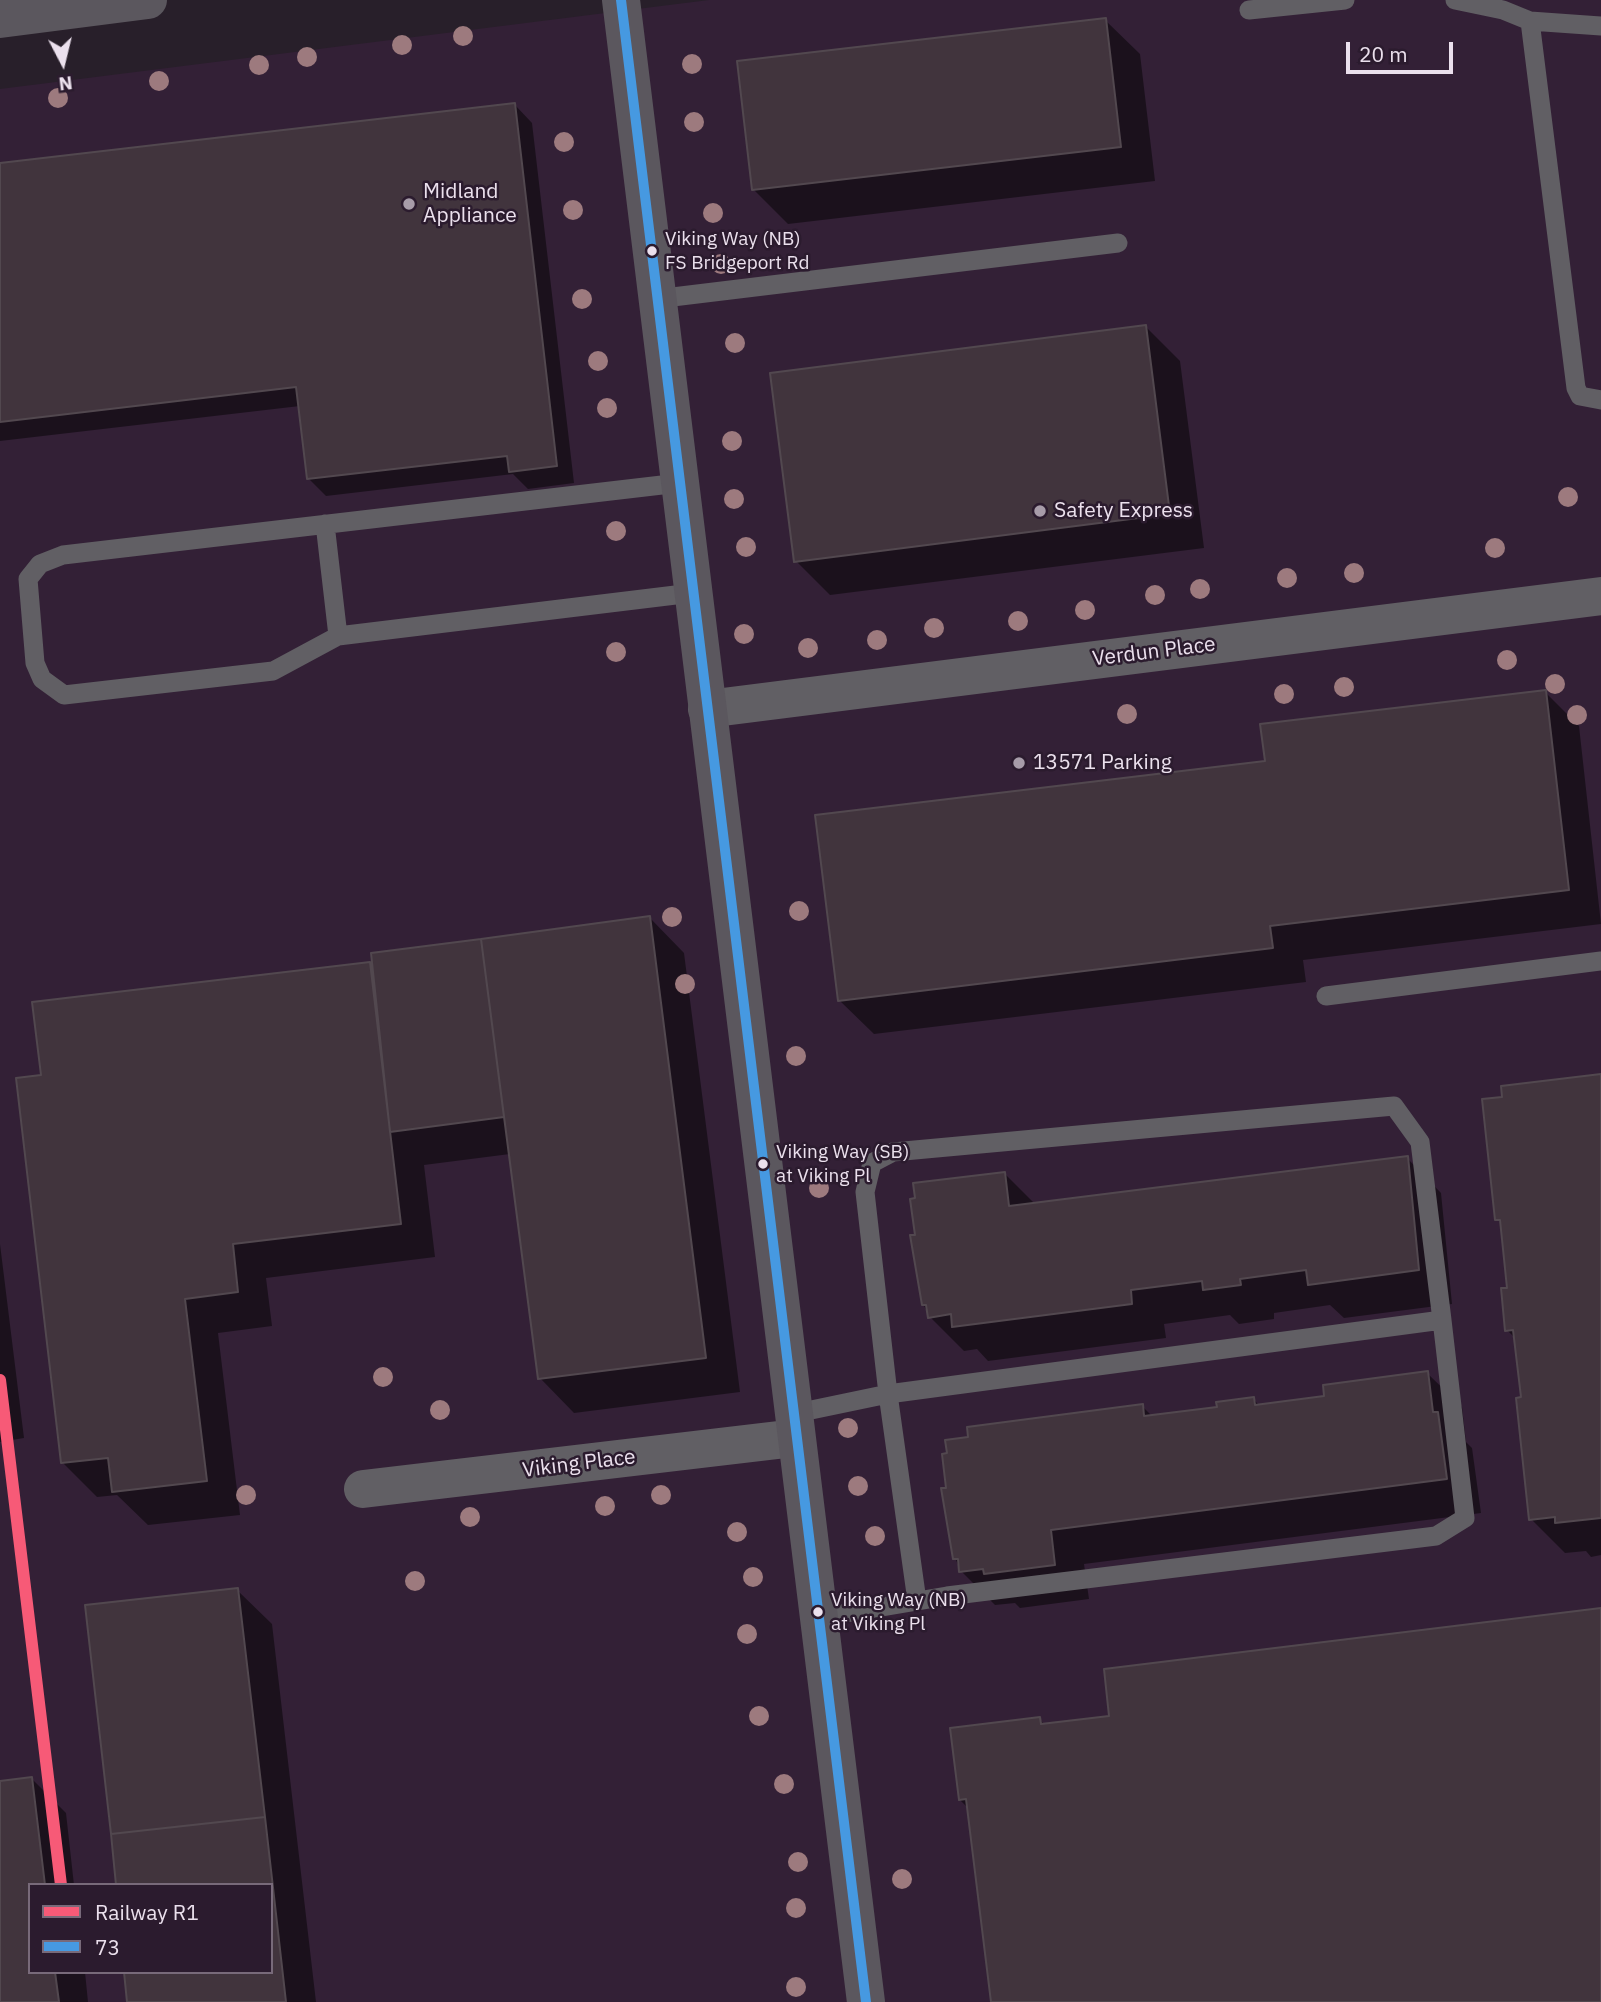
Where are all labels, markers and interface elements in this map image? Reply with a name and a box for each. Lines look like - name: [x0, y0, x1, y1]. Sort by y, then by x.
- north arrow: [28, 28, 98, 98]
- scale bar: [1349, 28, 1456, 72]
- text: 20 m: [1359, 40, 1408, 68]
- text: N: [57, 71, 74, 97]
- place label: Midland Appliance: [423, 179, 517, 229]
- marker: Midland Appliance: [401, 196, 417, 212]
- place label: Viking Way (NB) FS Bridgeport Rd: [665, 229, 809, 273]
- marker: Viking Way (NB) FS Bridgeport Rd: [645, 244, 659, 258]
- place label: Safety Express: [1054, 498, 1193, 524]
- marker: Safety Express: [1032, 503, 1048, 519]
- street label: Verdun Place: [1091, 632, 1217, 672]
- place label: 13571 Parking: [1033, 750, 1172, 776]
- marker: 13571 Parking: [1011, 755, 1027, 771]
- place label: Viking Way (SB) at Viking Pl: [776, 1142, 909, 1186]
- marker: Viking Way (SB) at Viking Pl: [756, 1157, 770, 1171]
- street label: Viking Place: [521, 1445, 637, 1483]
- place label: Viking Way (NB) at Viking Pl: [831, 1590, 967, 1634]
- marker: Viking Way (NB) at Viking Pl: [811, 1605, 825, 1619]
- legend: [28, 1883, 273, 1974]
- text: Railway R1: [95, 1898, 199, 1926]
- text: 73: [95, 1933, 120, 1961]

